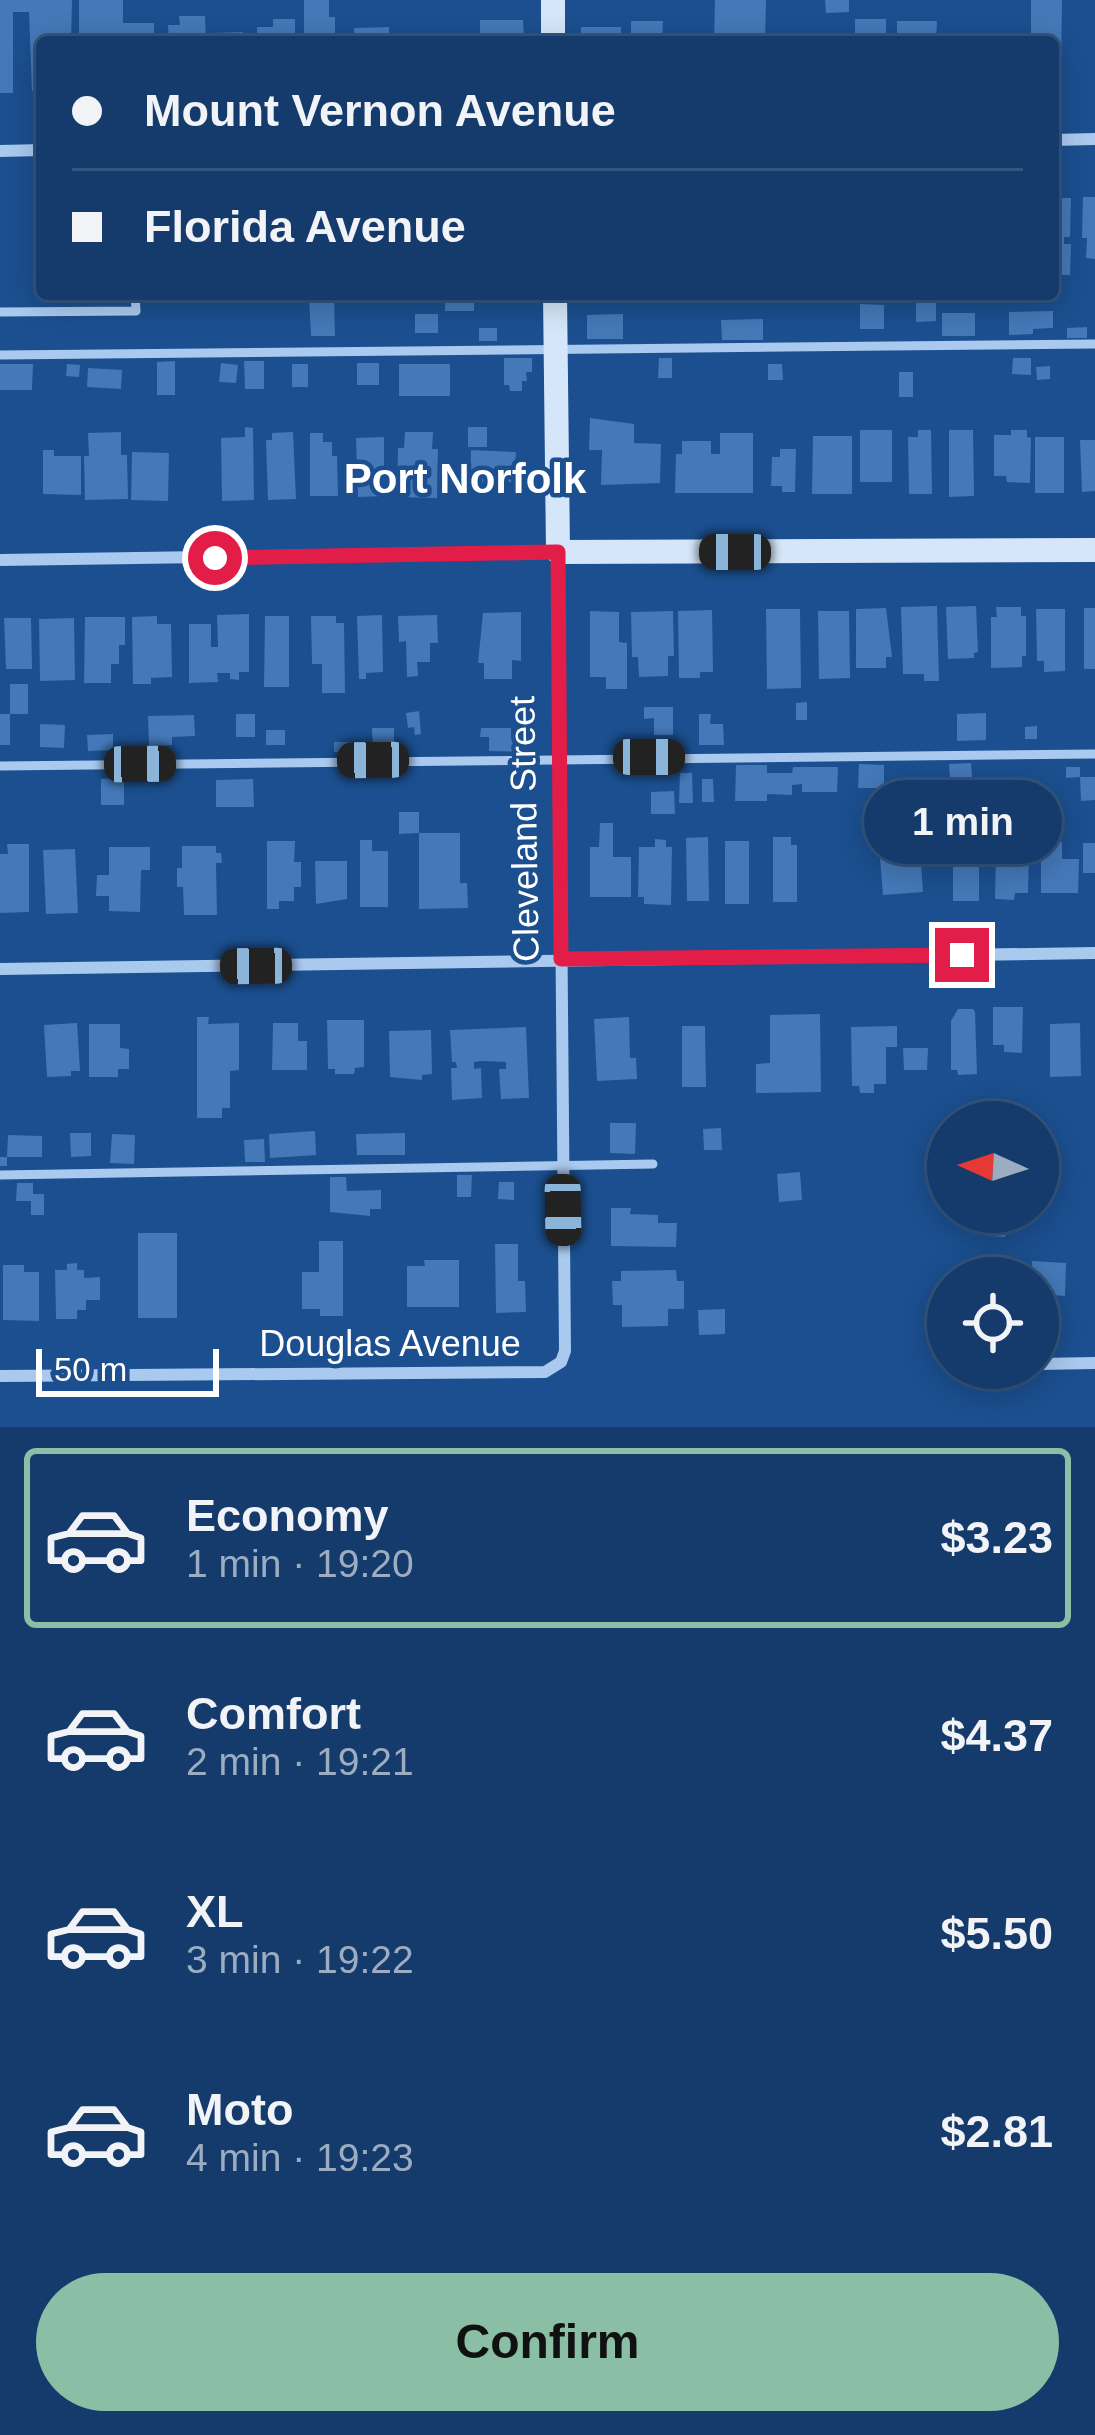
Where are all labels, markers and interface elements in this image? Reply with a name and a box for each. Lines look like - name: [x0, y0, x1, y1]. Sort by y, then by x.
- text: Mount Vernon Avenue: [144, 85, 616, 136]
- text: Florida Avenue: [144, 201, 466, 252]
- district label: Port Norfolk: [344, 455, 587, 502]
- route start: [188, 531, 242, 585]
- car: [699, 534, 771, 570]
- street label: Cleveland Street: [501, 696, 547, 962]
- car: [613, 739, 685, 775]
- car: [337, 741, 409, 779]
- car: [104, 745, 176, 783]
- callout: 1 min: [863, 781, 1061, 865]
- text: 1 min: [912, 800, 1014, 843]
- route end: [935, 928, 989, 982]
- car: [220, 947, 292, 985]
- north arrow: [927, 1101, 1059, 1233]
- map controls: [927, 1101, 1059, 1389]
- car: [544, 1174, 582, 1246]
- button: locate: [927, 1257, 1059, 1389]
- street label: Douglas Avenue: [259, 1323, 521, 1364]
- scale bar: [36, 1343, 219, 1396]
- text: 50 m: [54, 1351, 127, 1388]
- icon: car: [42, 1484, 150, 1592]
- text: Economy: [186, 1490, 389, 1541]
- text: $3.23: [940, 1512, 1053, 1563]
- text: 1 min · 19:20: [186, 1542, 414, 1585]
- icon: car: [42, 1682, 150, 1790]
- text: Comfort: [186, 1688, 361, 1739]
- text: $4.37: [940, 1710, 1053, 1761]
- text: 2 min · 19:21: [186, 1740, 414, 1783]
- icon: car: [42, 1880, 150, 1988]
- text: XL: [186, 1886, 244, 1937]
- text: $5.50: [940, 1908, 1053, 1959]
- text: 3 min · 19:22: [186, 1938, 414, 1981]
- icon: car: [42, 2078, 150, 2186]
- text: Moto: [186, 2084, 293, 2135]
- text: $2.81: [940, 2106, 1053, 2157]
- text: 4 min · 19:23: [186, 2136, 414, 2179]
- button: Confirm: [36, 2273, 1059, 2411]

